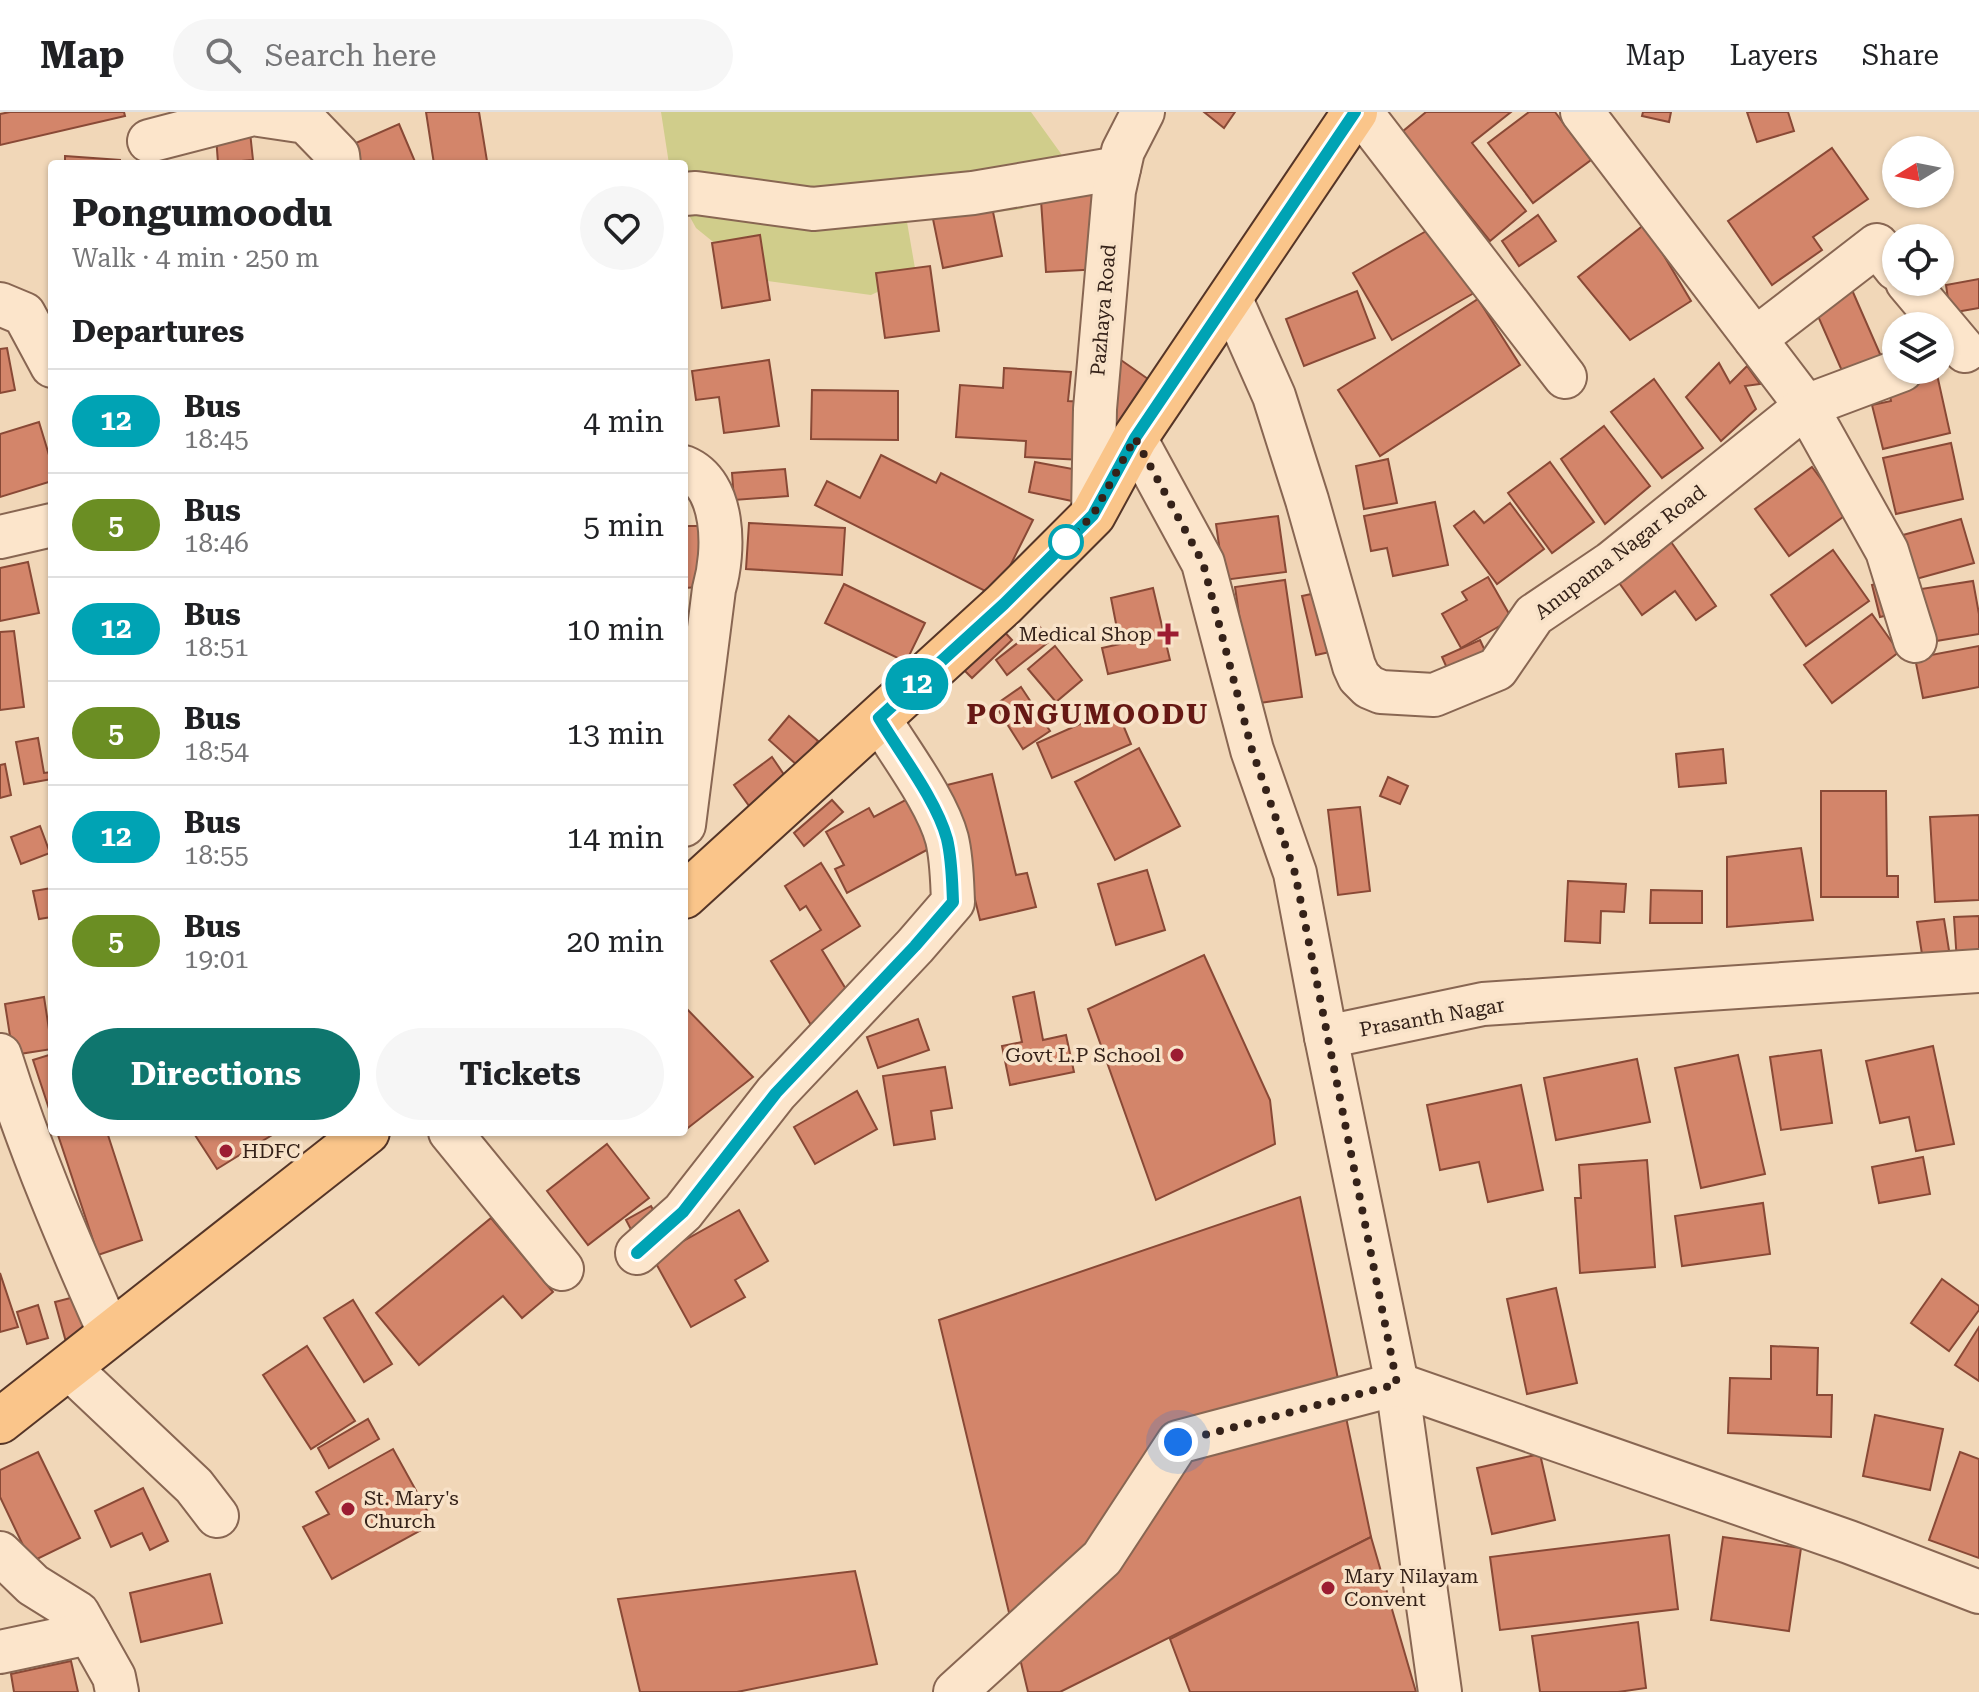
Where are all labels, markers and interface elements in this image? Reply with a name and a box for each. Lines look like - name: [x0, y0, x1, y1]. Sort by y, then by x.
- search box: [173, 19, 733, 91]
- text: Map: [40, 33, 125, 77]
- icon: search: [201, 33, 245, 77]
- text: Search here: [265, 38, 437, 73]
- text: Map: [1626, 39, 1685, 72]
- text: Layers: [1729, 39, 1818, 72]
- text: Share: [1862, 39, 1939, 72]
- north arrow: [1882, 136, 1954, 208]
- map controls: [1882, 136, 1954, 384]
- button: heart: [580, 186, 664, 270]
- text: Pongumoodu: [72, 191, 332, 235]
- button: locate: [1882, 224, 1954, 296]
- text: Walk · 4 min · 250 m: [72, 243, 319, 273]
- street label: Pazhaya Road: [1085, 243, 1121, 377]
- button: layers: [1882, 312, 1954, 384]
- text: Departures: [72, 314, 244, 349]
- text: Bus: [184, 389, 241, 424]
- text: 12: [100, 404, 132, 437]
- text: 4 min: [583, 404, 664, 439]
- text: 18:45: [184, 424, 249, 454]
- street label: Anupama Nagar Road: [1530, 480, 1710, 624]
- text: Bus: [184, 493, 241, 528]
- text: 5: [108, 508, 124, 541]
- text: 5 min: [583, 508, 664, 543]
- unlabelled marker: [1049, 525, 1083, 559]
- text: 18:46: [184, 528, 249, 558]
- text: Bus: [184, 597, 241, 632]
- text: 12: [100, 612, 132, 645]
- text: 10 min: [567, 612, 664, 647]
- place label: Medical Shop: [1019, 622, 1152, 646]
- marker: Medical Shop: [1159, 625, 1177, 643]
- text: 18:51: [184, 632, 249, 662]
- line badge: 12: [881, 658, 953, 710]
- text: 12: [901, 667, 933, 700]
- district label: PONGUMOODU: [966, 698, 1210, 731]
- text: Bus: [184, 701, 241, 736]
- text: 5: [108, 716, 124, 749]
- text: 13 min: [567, 716, 664, 751]
- text: 18:54: [184, 736, 249, 766]
- text: Bus: [184, 805, 241, 840]
- text: 12: [100, 820, 132, 853]
- text: 14 min: [567, 820, 664, 855]
- text: 18:55: [184, 840, 249, 870]
- text: Bus: [184, 909, 241, 944]
- text: 5: [108, 924, 124, 957]
- text: 20 min: [567, 924, 664, 959]
- text: 19:01: [184, 944, 249, 974]
- street label: Prasanth Nagar: [1358, 992, 1506, 1042]
- button: Directions: [72, 1028, 360, 1120]
- button: Tickets: [376, 1028, 664, 1120]
- place label: Govt L.P School: [1005, 1043, 1161, 1067]
- marker: Govt L.P School: [1168, 1046, 1186, 1064]
- place label: HDFC: [242, 1139, 300, 1163]
- marker: HDFC: [217, 1142, 235, 1160]
- your location: [1158, 1422, 1198, 1462]
- place label: St. Mary's Church: [364, 1486, 459, 1533]
- marker: St. Mary's Church: [339, 1500, 357, 1518]
- place label: Mary Nilayam Convent: [1344, 1564, 1479, 1611]
- marker: Mary Nilayam Convent: [1319, 1579, 1337, 1597]

